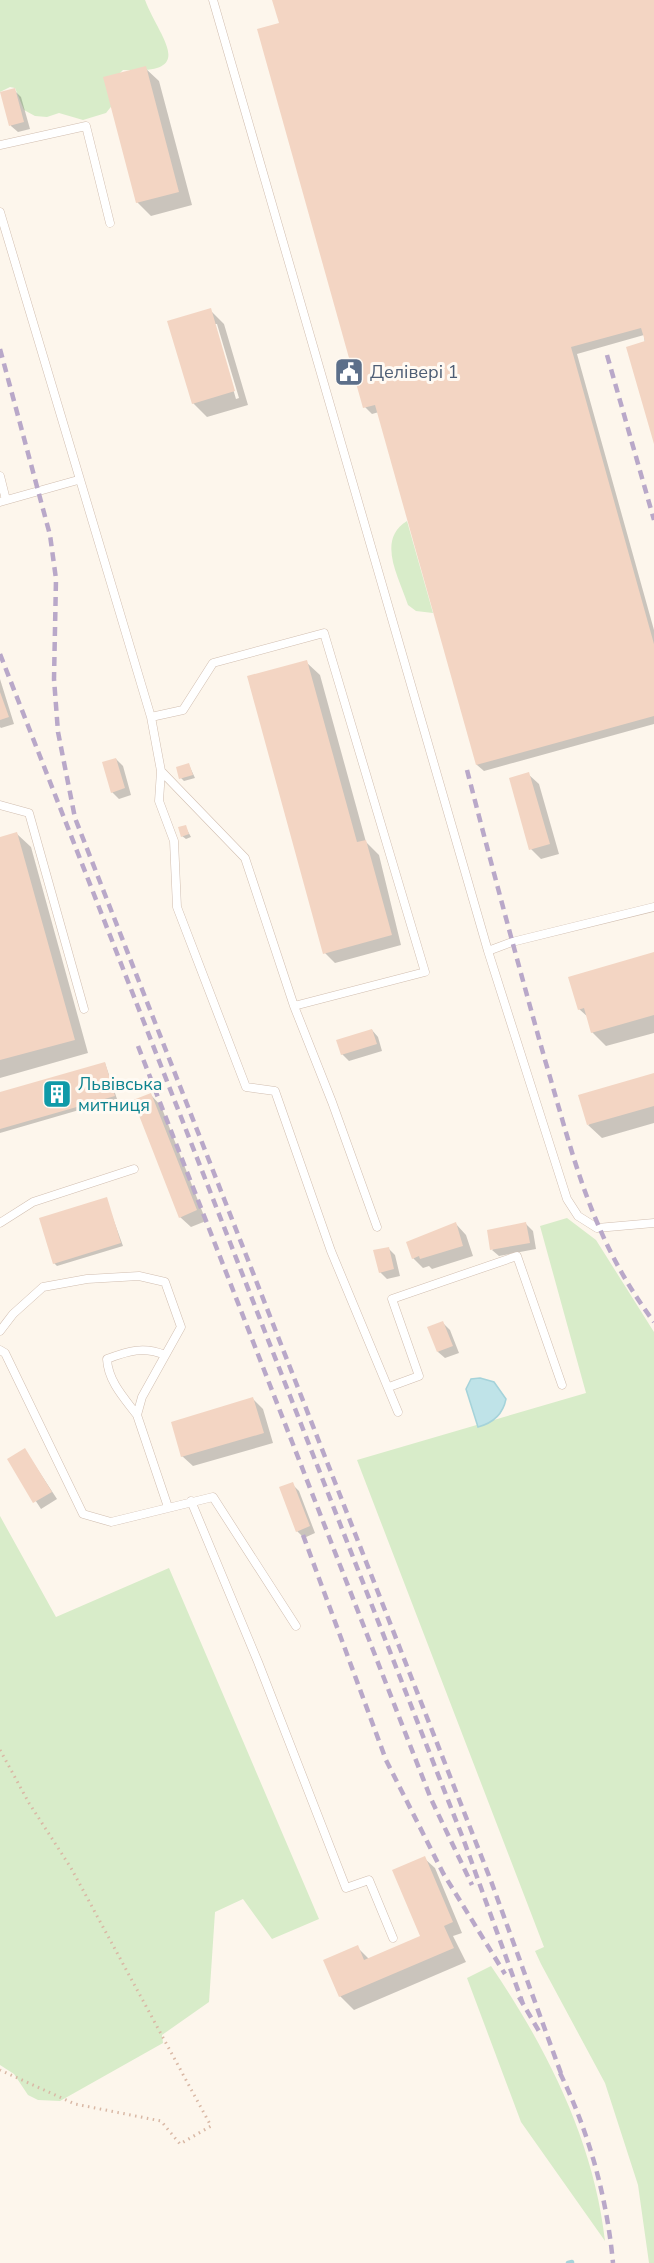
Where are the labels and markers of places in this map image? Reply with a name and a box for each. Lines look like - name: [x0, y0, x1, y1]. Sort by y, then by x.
- public building icon: Делівері 1: [333, 356, 365, 388]
- place label: Делівері 1: [370, 360, 459, 384]
- place label: Львівська митниця: [78, 1072, 162, 1117]
- building icon: Львівська митниця: [41, 1078, 73, 1110]

